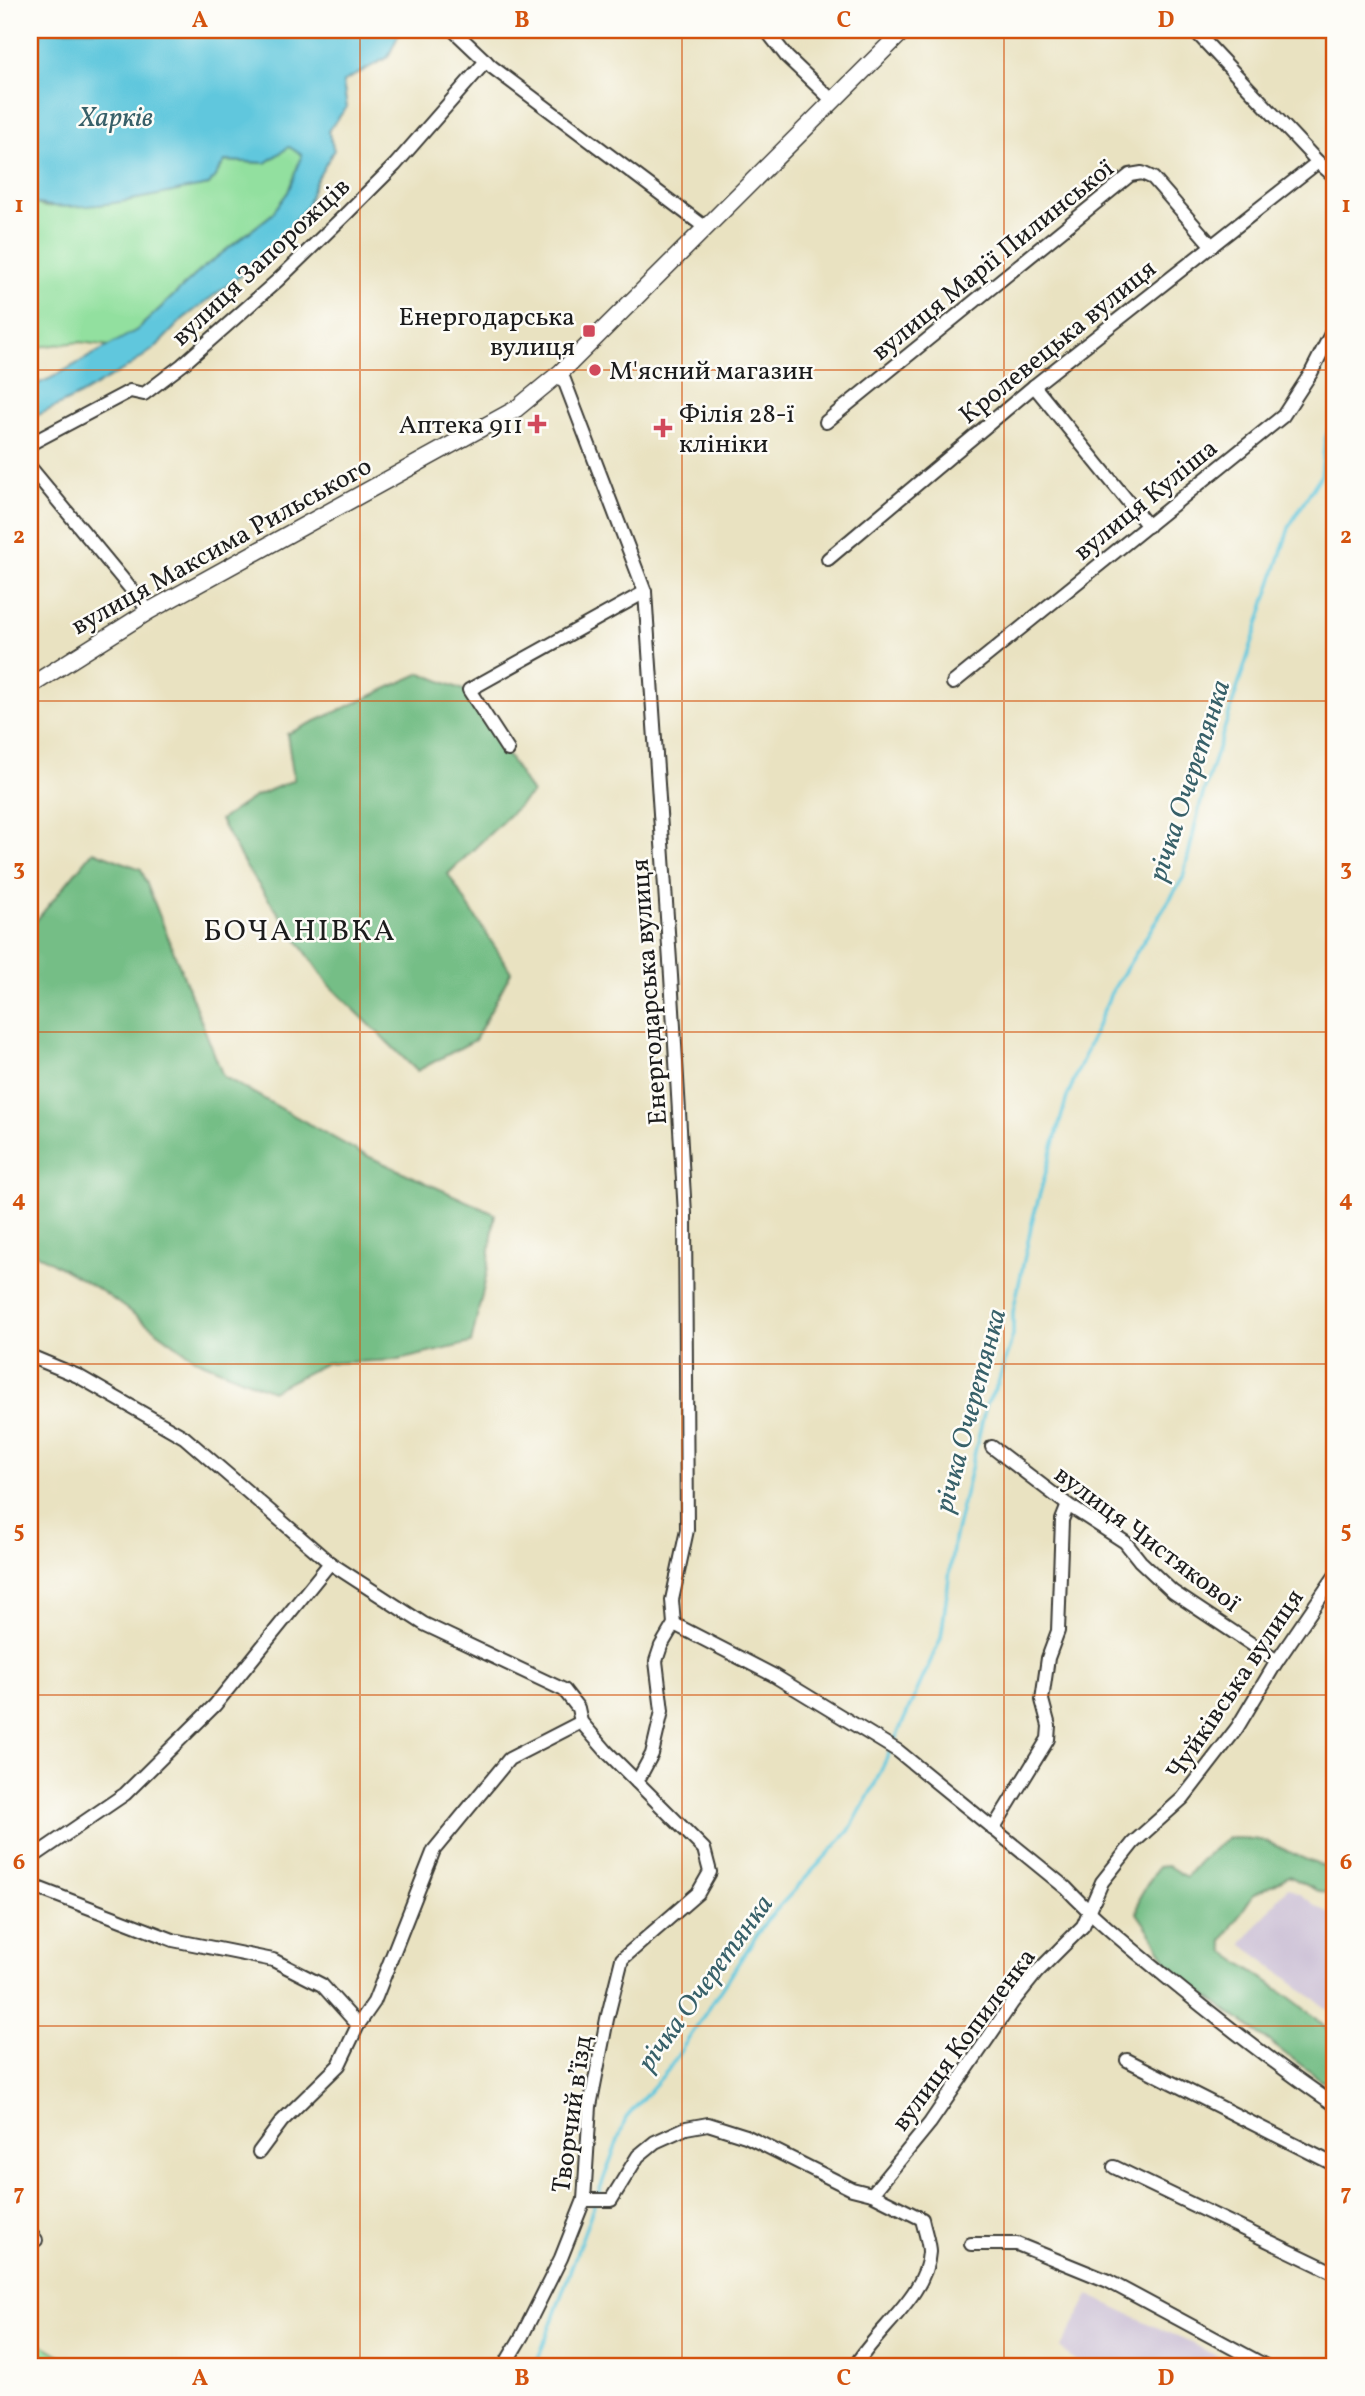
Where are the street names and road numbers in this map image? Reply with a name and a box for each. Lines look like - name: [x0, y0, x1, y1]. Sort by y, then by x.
- street label: вулиця Марії Пилинської: [864, 151, 1122, 370]
- street label: вулиця Запорожців: [164, 170, 359, 355]
- street label: Кролевецька вулиця: [952, 252, 1164, 433]
- street label: вулиця Куліша: [1067, 431, 1226, 570]
- street label: вулиця Максима Рильського: [65, 449, 379, 645]
- street label: Енергодарська вулиця: [623, 858, 677, 1126]
- street label: вулиця Чистякової: [1046, 1458, 1248, 1622]
- street label: Чуйківська вулиця: [1158, 1582, 1313, 1788]
- street label: вулиця Копиленка: [884, 1941, 1045, 2139]
- street label: Творчий в’їзд: [544, 2033, 602, 2195]

